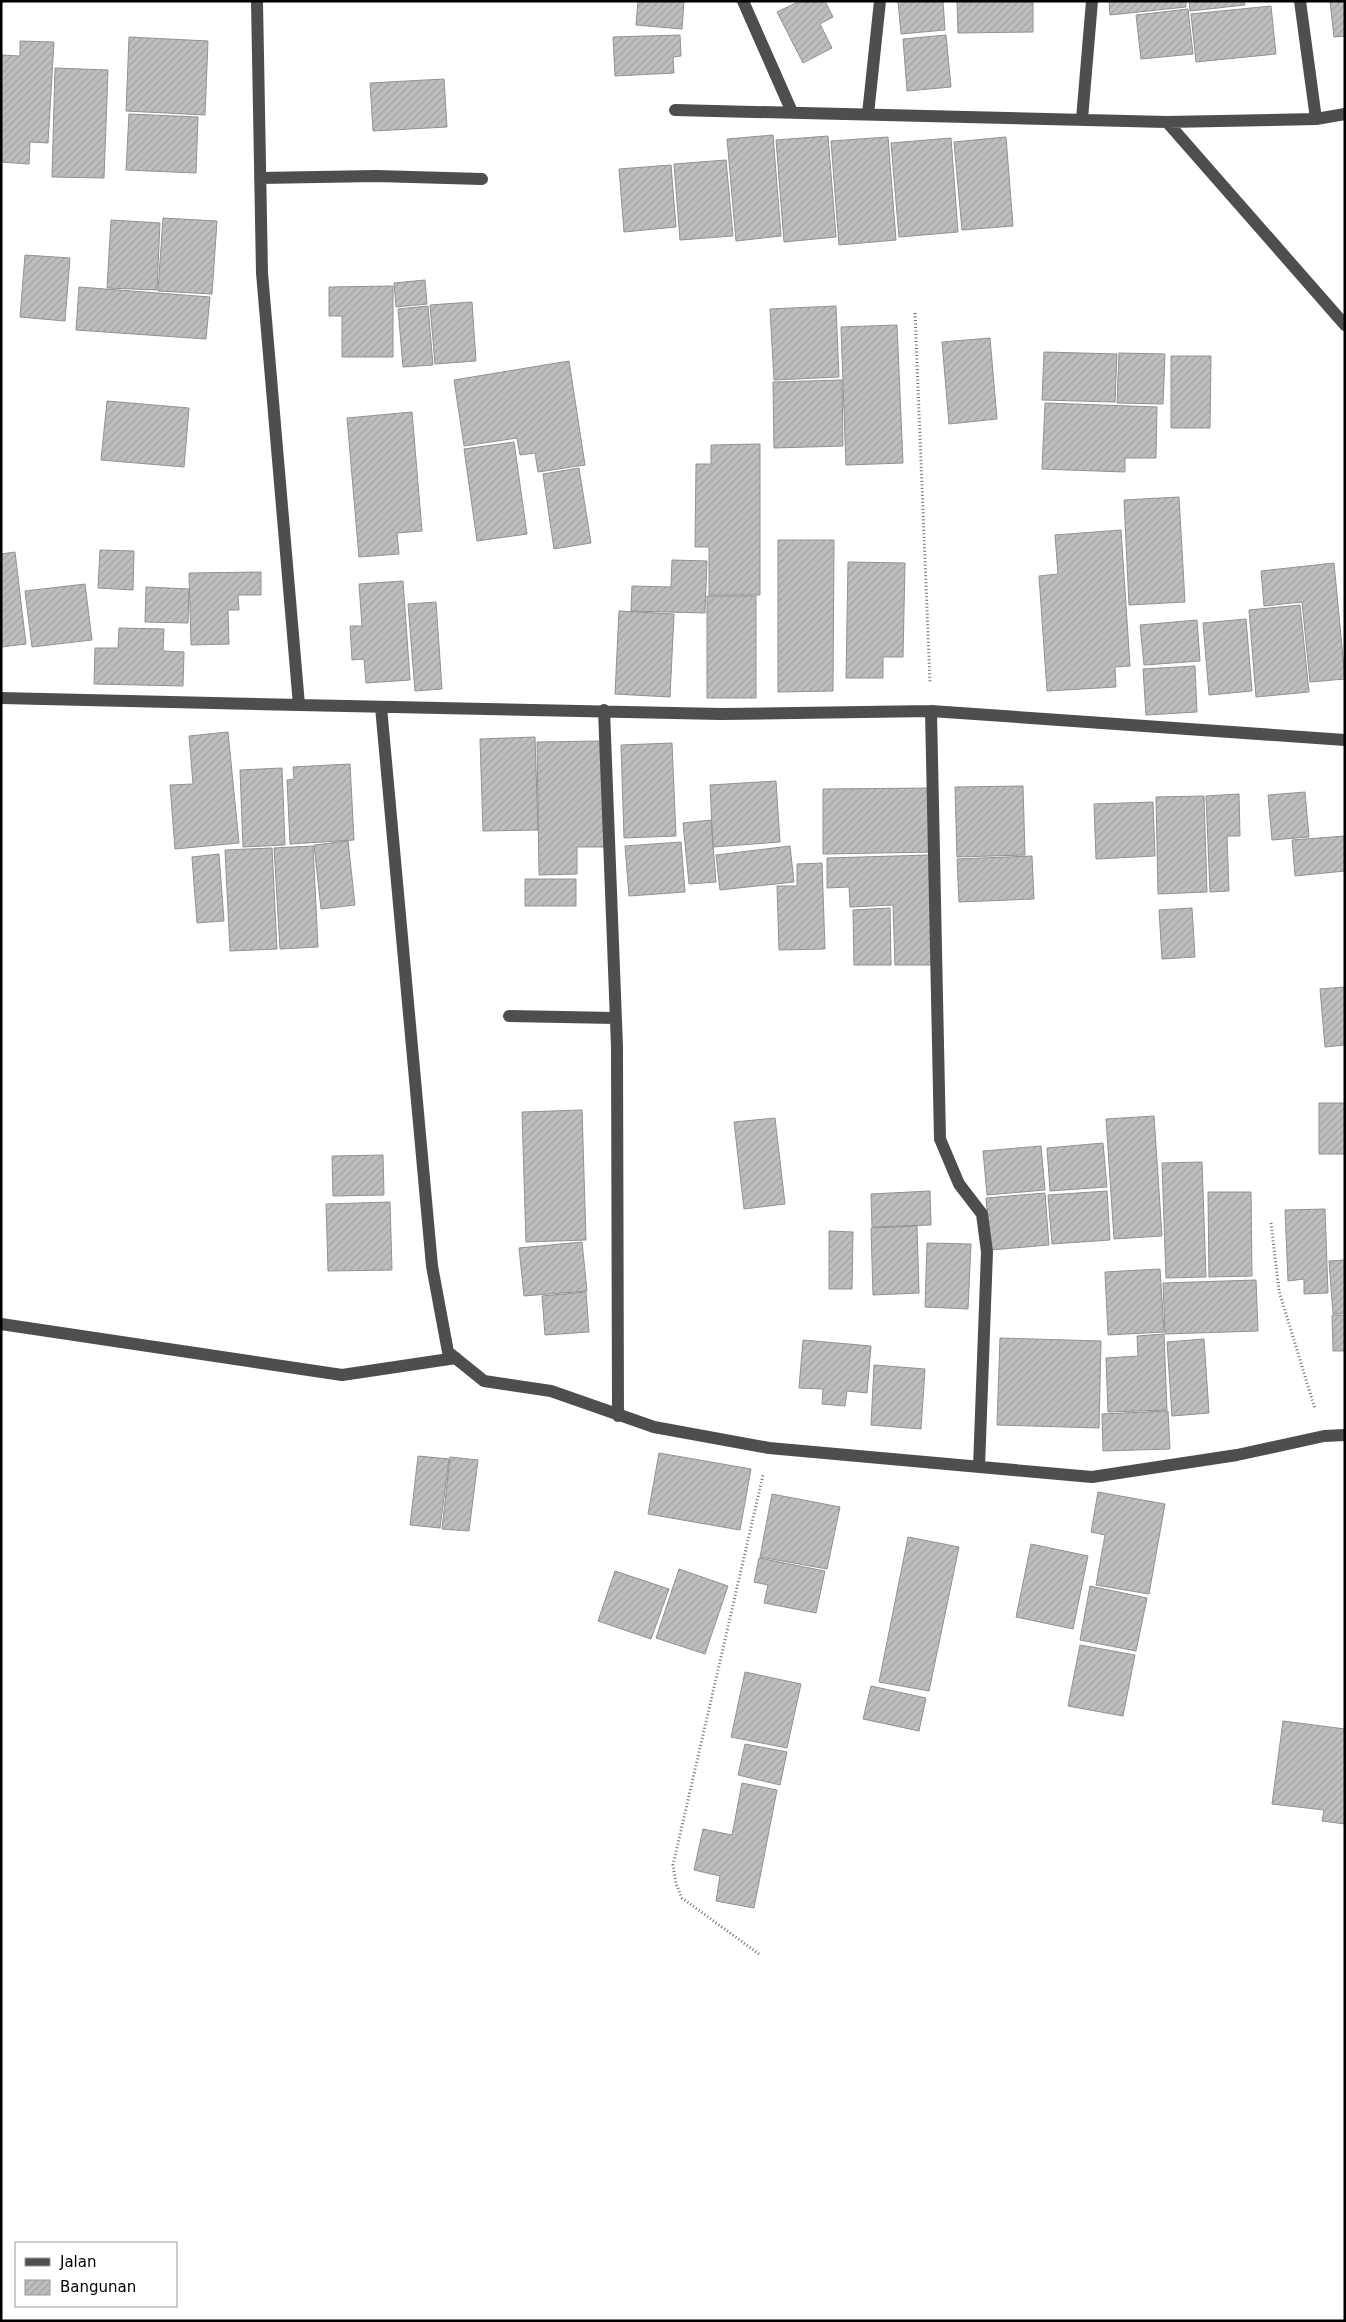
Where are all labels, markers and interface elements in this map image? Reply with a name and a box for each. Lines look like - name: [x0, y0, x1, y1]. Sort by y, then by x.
- legend: [15, 2242, 178, 2307]
- text: Jalan: [59, 2253, 96, 2271]
- text: Bangunan: [60, 2278, 136, 2296]

